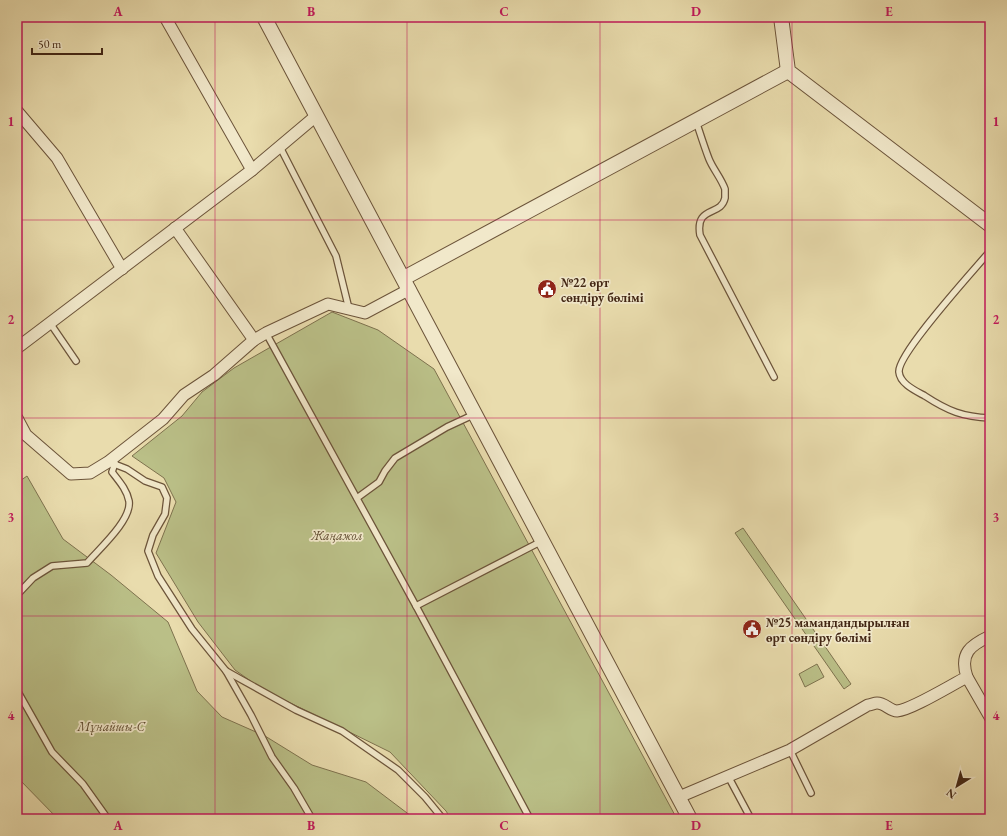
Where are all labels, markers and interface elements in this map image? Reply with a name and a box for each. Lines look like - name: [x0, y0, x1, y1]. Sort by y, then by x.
- text: A: [112, 3, 123, 20]
- text: B: [307, 3, 315, 20]
- text: C: [499, 3, 509, 20]
- text: D: [691, 3, 701, 20]
- text: E: [885, 3, 893, 20]
- scale bar: [32, 30, 102, 56]
- text: 50 m: [38, 36, 62, 52]
- text: 1: [8, 113, 15, 130]
- text: 1: [993, 113, 1000, 130]
- place label: №22 өрт сөндіру бөлімі: [561, 274, 644, 306]
- public building icon: №22 өрт сөндіру бөлімі: [536, 278, 558, 300]
- text: 2: [8, 311, 15, 328]
- text: 2: [993, 311, 1000, 328]
- text: 3: [8, 509, 15, 526]
- text: 3: [993, 509, 1000, 526]
- park label: Жаңажол: [310, 527, 363, 544]
- place label: №25 мамандандырылған өрт сөндіру бөлімі: [766, 614, 910, 646]
- public building icon: №25 мамандандырылған өрт сөндіру бөлімі: [741, 618, 763, 640]
- text: 4: [8, 707, 15, 724]
- text: 4: [993, 707, 1000, 724]
- park label: Мұнайшы-С: [76, 718, 146, 735]
- north arrow: [937, 766, 977, 806]
- text: N: [943, 786, 959, 802]
- text: A: [112, 817, 123, 834]
- text: B: [307, 817, 315, 834]
- text: C: [499, 817, 509, 834]
- text: D: [691, 817, 701, 834]
- text: E: [885, 817, 893, 834]

